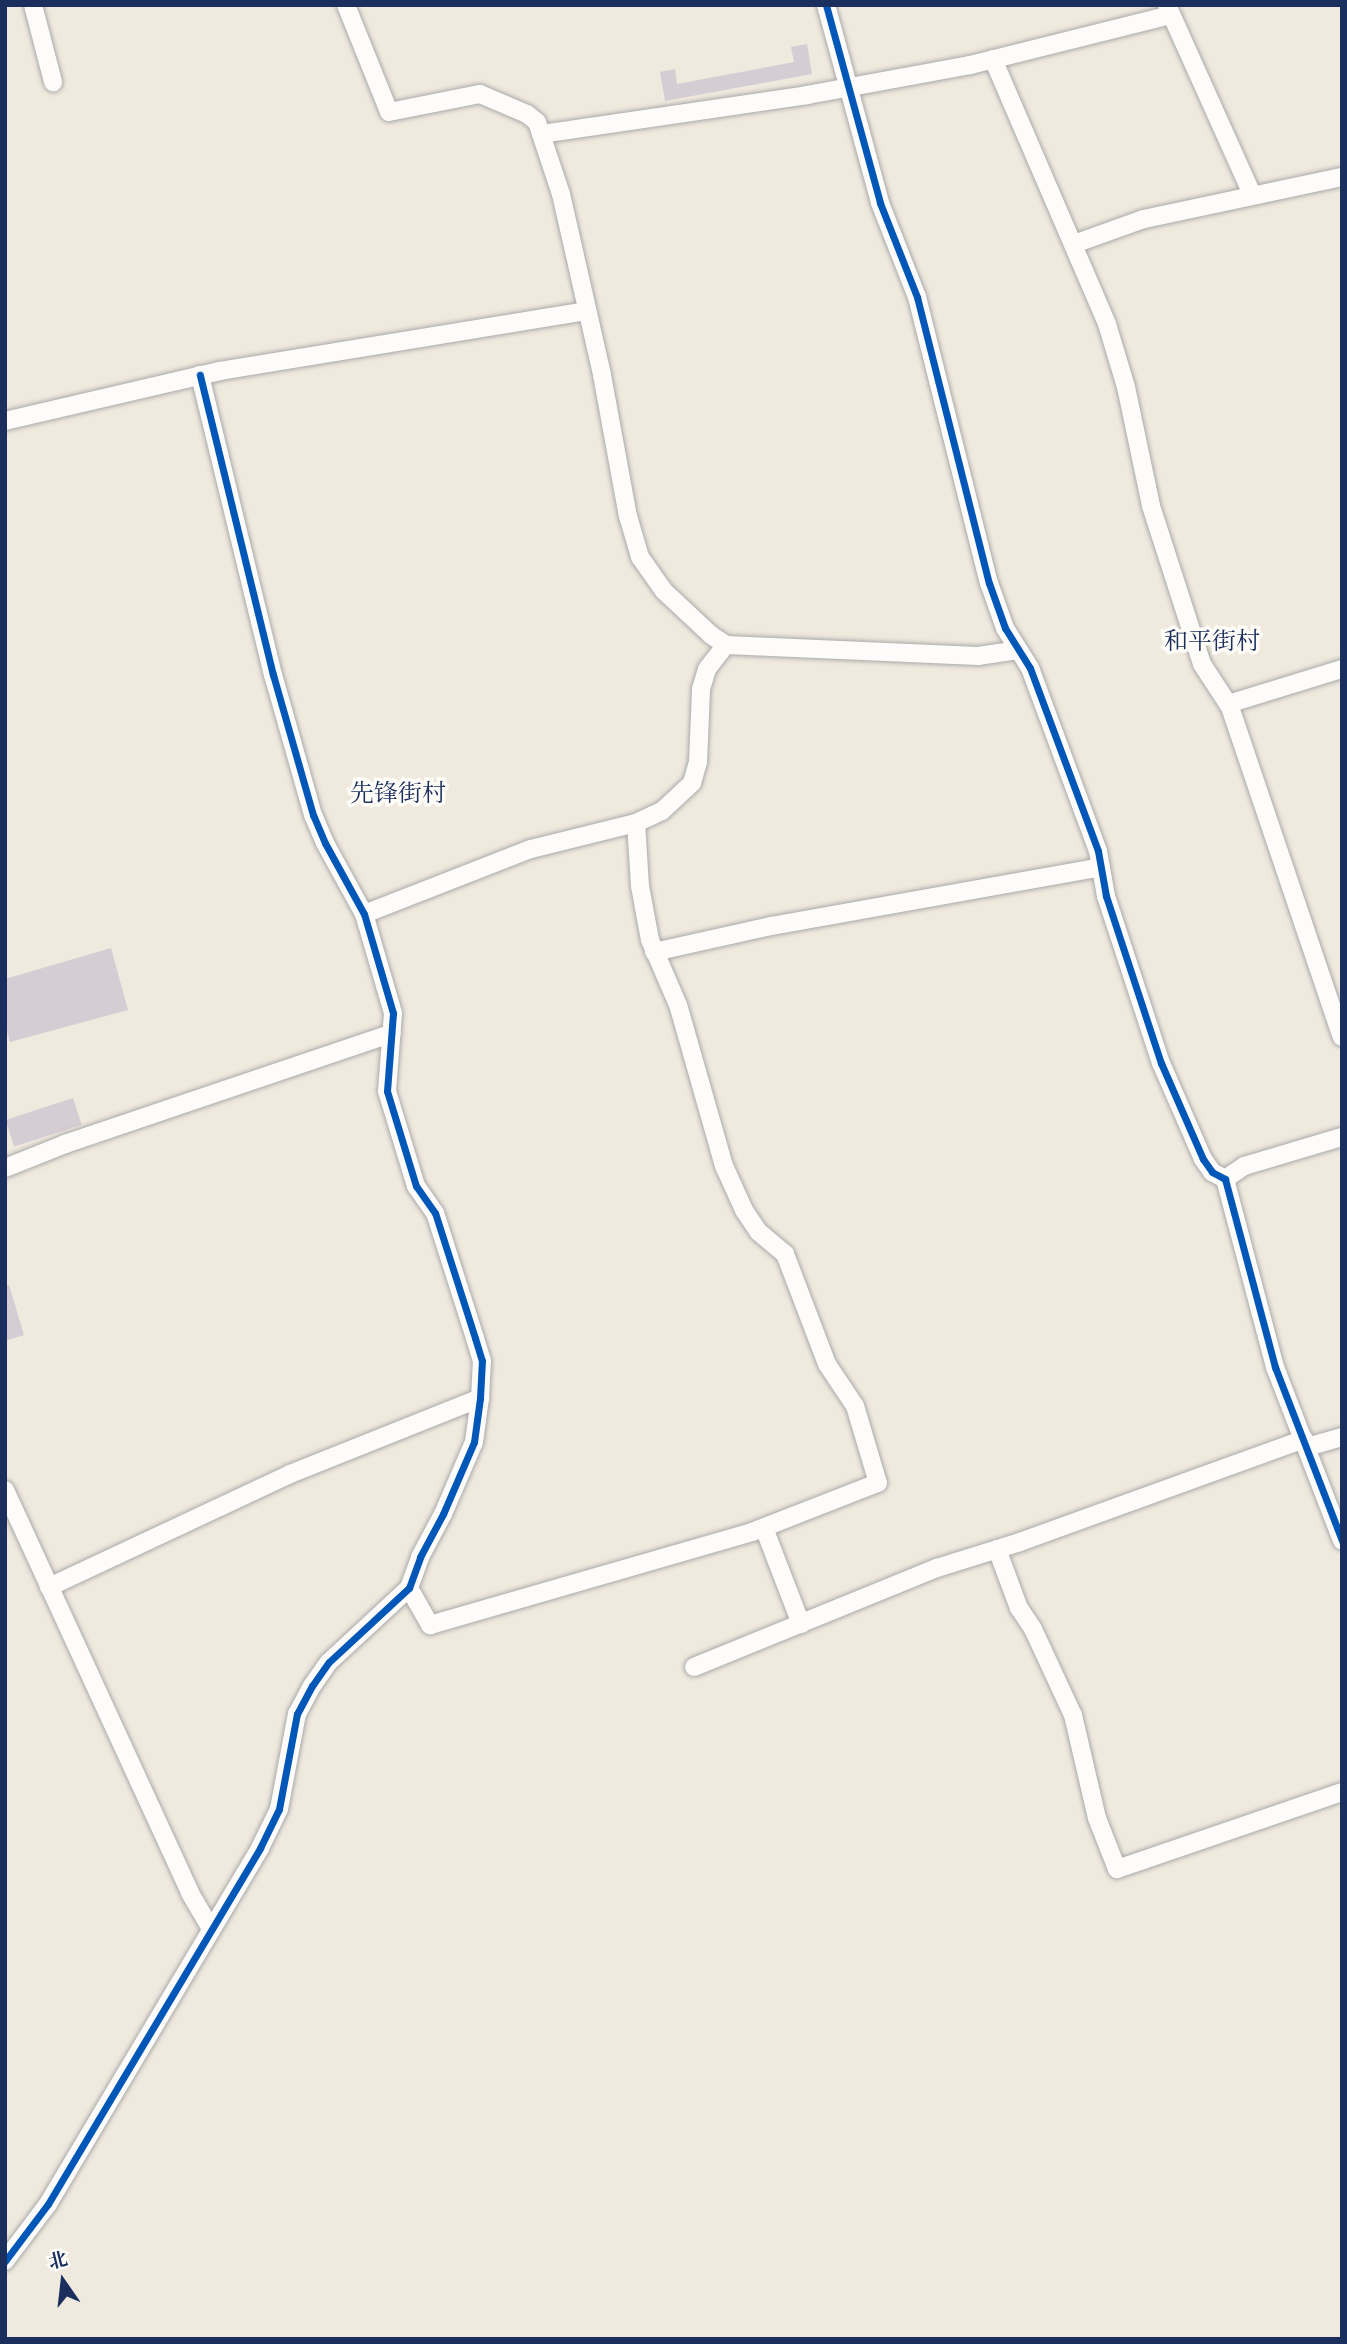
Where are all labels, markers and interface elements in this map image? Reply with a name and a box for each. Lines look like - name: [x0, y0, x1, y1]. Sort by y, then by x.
- district label: 和平街村: [1164, 627, 1260, 655]
- district label: 先锋街村: [350, 779, 446, 807]
- north arrow: [28, 2246, 98, 2316]
- text: 北: [46, 2247, 70, 2274]

